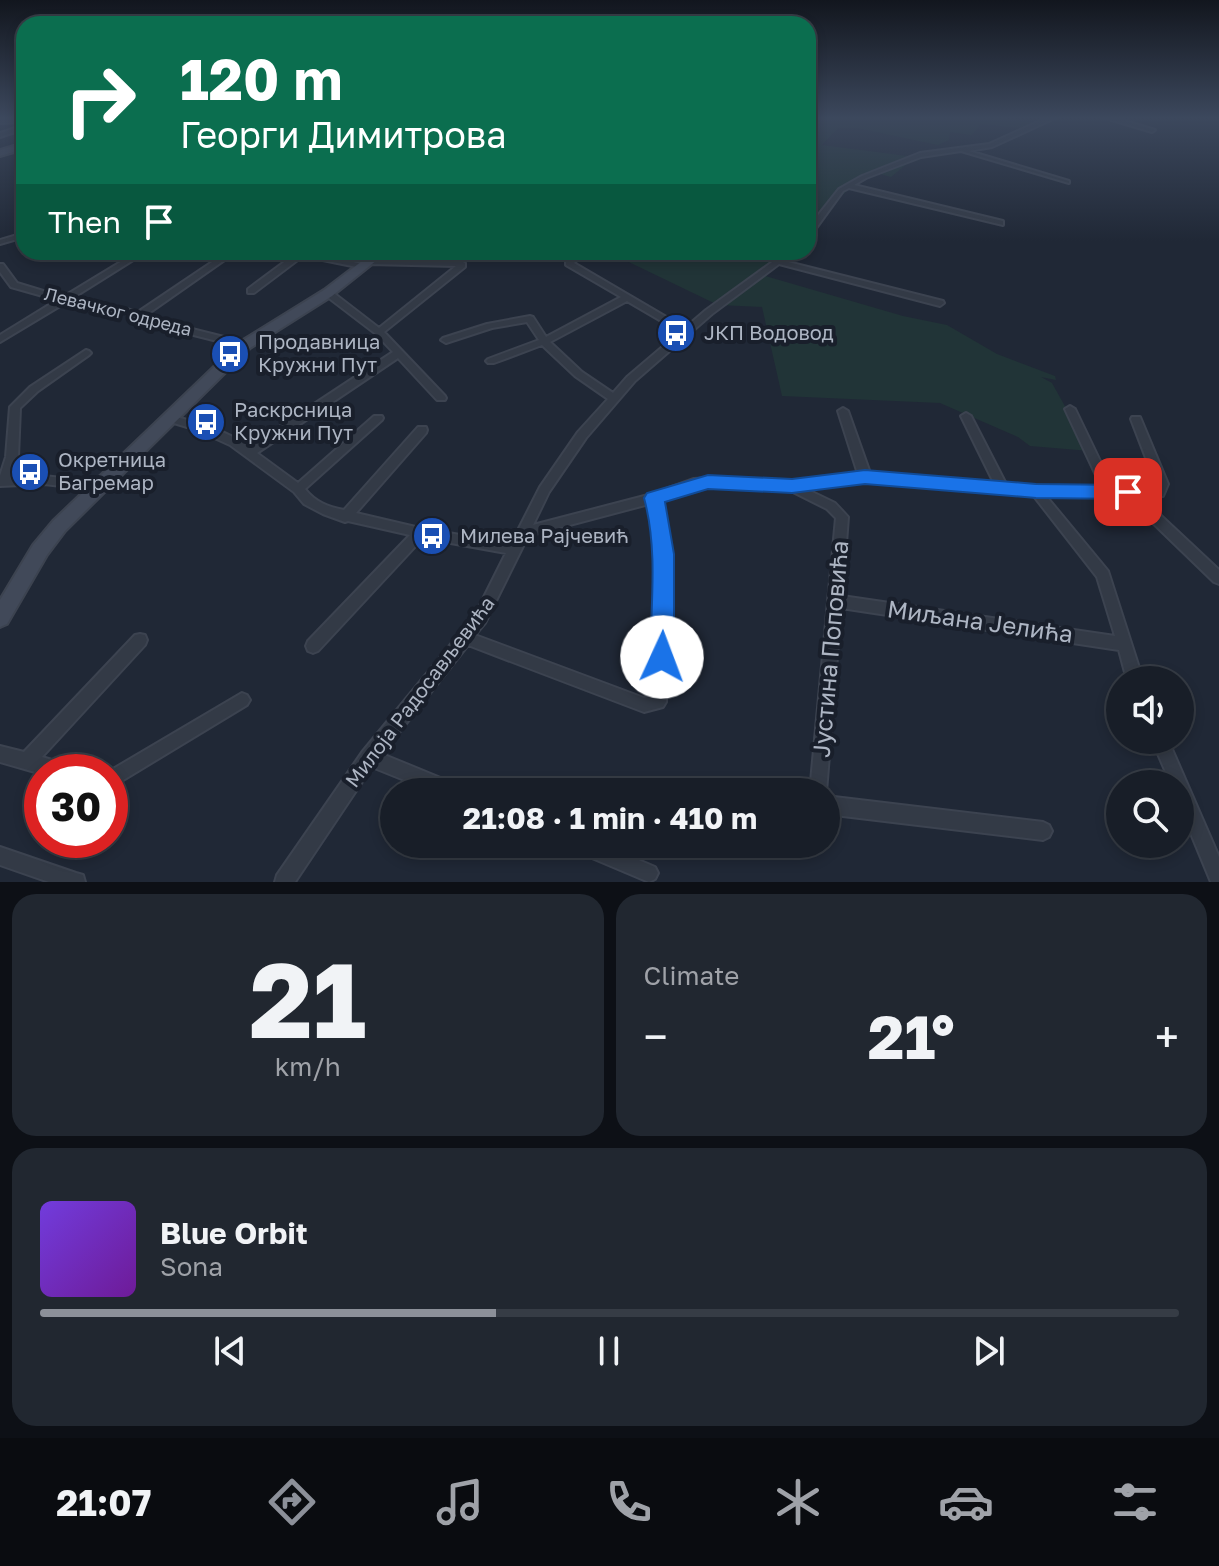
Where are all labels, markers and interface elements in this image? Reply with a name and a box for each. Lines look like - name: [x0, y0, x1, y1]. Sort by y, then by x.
- text: 120 m: [180, 45, 342, 112]
- icon: right: [48, 48, 152, 152]
- text: Георги Димитрова: [180, 113, 507, 156]
- icon: arrive: [137, 200, 181, 244]
- text: Then: [48, 204, 121, 240]
- street label: Левачког одреда: [42, 282, 194, 340]
- bus stop icon: ЈКП Водовод: [655, 312, 697, 354]
- place label: ЈКП Водовод: [704, 320, 834, 344]
- place label: Продавница Кружни Пут: [258, 329, 380, 376]
- bus stop icon: Продавница Кружни Пут: [209, 333, 251, 375]
- place label: Раскрсница Кружни Пут: [234, 397, 353, 444]
- bus stop icon: Раскрсница Кружни Пут: [185, 401, 227, 443]
- place label: Окретница Багремар: [58, 447, 166, 494]
- bus stop icon: Окретница Багремар: [9, 451, 51, 493]
- pin: [1094, 458, 1162, 526]
- icon: arrive: [1106, 470, 1150, 514]
- bus stop icon: Милева Рајчевић: [411, 515, 453, 557]
- place label: Милева Рајчевић: [460, 523, 629, 547]
- street label: Јустина Поповића: [806, 539, 853, 759]
- street label: Милоја Радосављевића: [340, 591, 499, 791]
- street label: Миљана Јелића: [885, 593, 1075, 648]
- position arrow: [620, 615, 704, 699]
- map controls: [1106, 666, 1194, 858]
- button: sound: [1106, 666, 1194, 754]
- speed limit sign: 30: [24, 754, 128, 858]
- button: search: [1106, 770, 1194, 858]
- text: 21:08 · 1 min · 410 m: [463, 800, 757, 836]
- text: 21: [249, 936, 366, 1061]
- text: Climate: [644, 960, 739, 991]
- text: 21°: [868, 1000, 955, 1072]
- text: −: [644, 1010, 668, 1063]
- text: +: [1155, 1010, 1179, 1063]
- text: km/h: [275, 1051, 341, 1082]
- text: Blue Orbit: [160, 1215, 308, 1251]
- text: Sona: [160, 1251, 223, 1282]
- icon: previous: [208, 1329, 252, 1373]
- icon: pause: [587, 1329, 631, 1373]
- icon: next: [967, 1329, 1011, 1373]
- icon: directions: [264, 1474, 320, 1530]
- icon: music: [432, 1474, 488, 1530]
- icon: phone: [601, 1474, 657, 1530]
- icon: climate: [770, 1474, 826, 1530]
- icon: car: [938, 1474, 994, 1530]
- icon: filters: [1107, 1474, 1163, 1530]
- text: 21:07: [56, 1481, 151, 1524]

